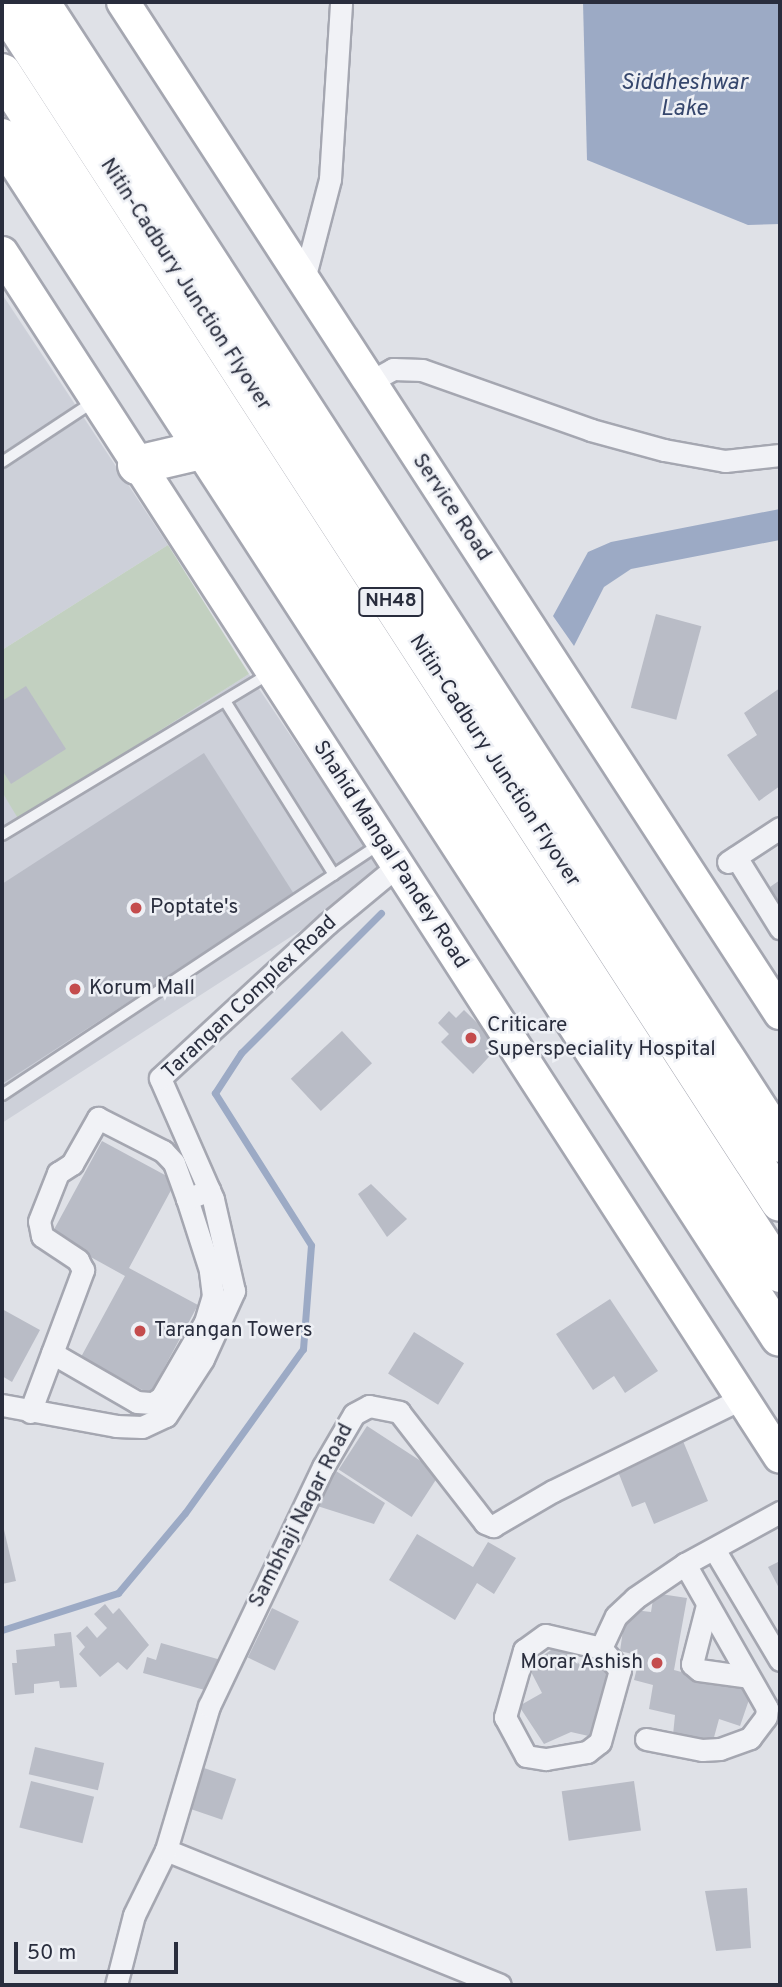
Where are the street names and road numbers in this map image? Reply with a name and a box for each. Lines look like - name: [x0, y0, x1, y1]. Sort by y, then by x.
- street label: Nitin-Cadbury Junction Flyover: [94, 154, 276, 416]
- street label: Service Road: [406, 450, 496, 566]
- road number: NH48: [358, 586, 424, 618]
- street label: Nitin-Cadbury Junction Flyover: [403, 630, 585, 892]
- street label: Shahid Mangal Pandey Road: [307, 737, 473, 973]
- street label: Tarangan Complex Road: [158, 911, 342, 1085]
- street label: Sambhaji Nagar Road: [245, 1420, 359, 1612]

